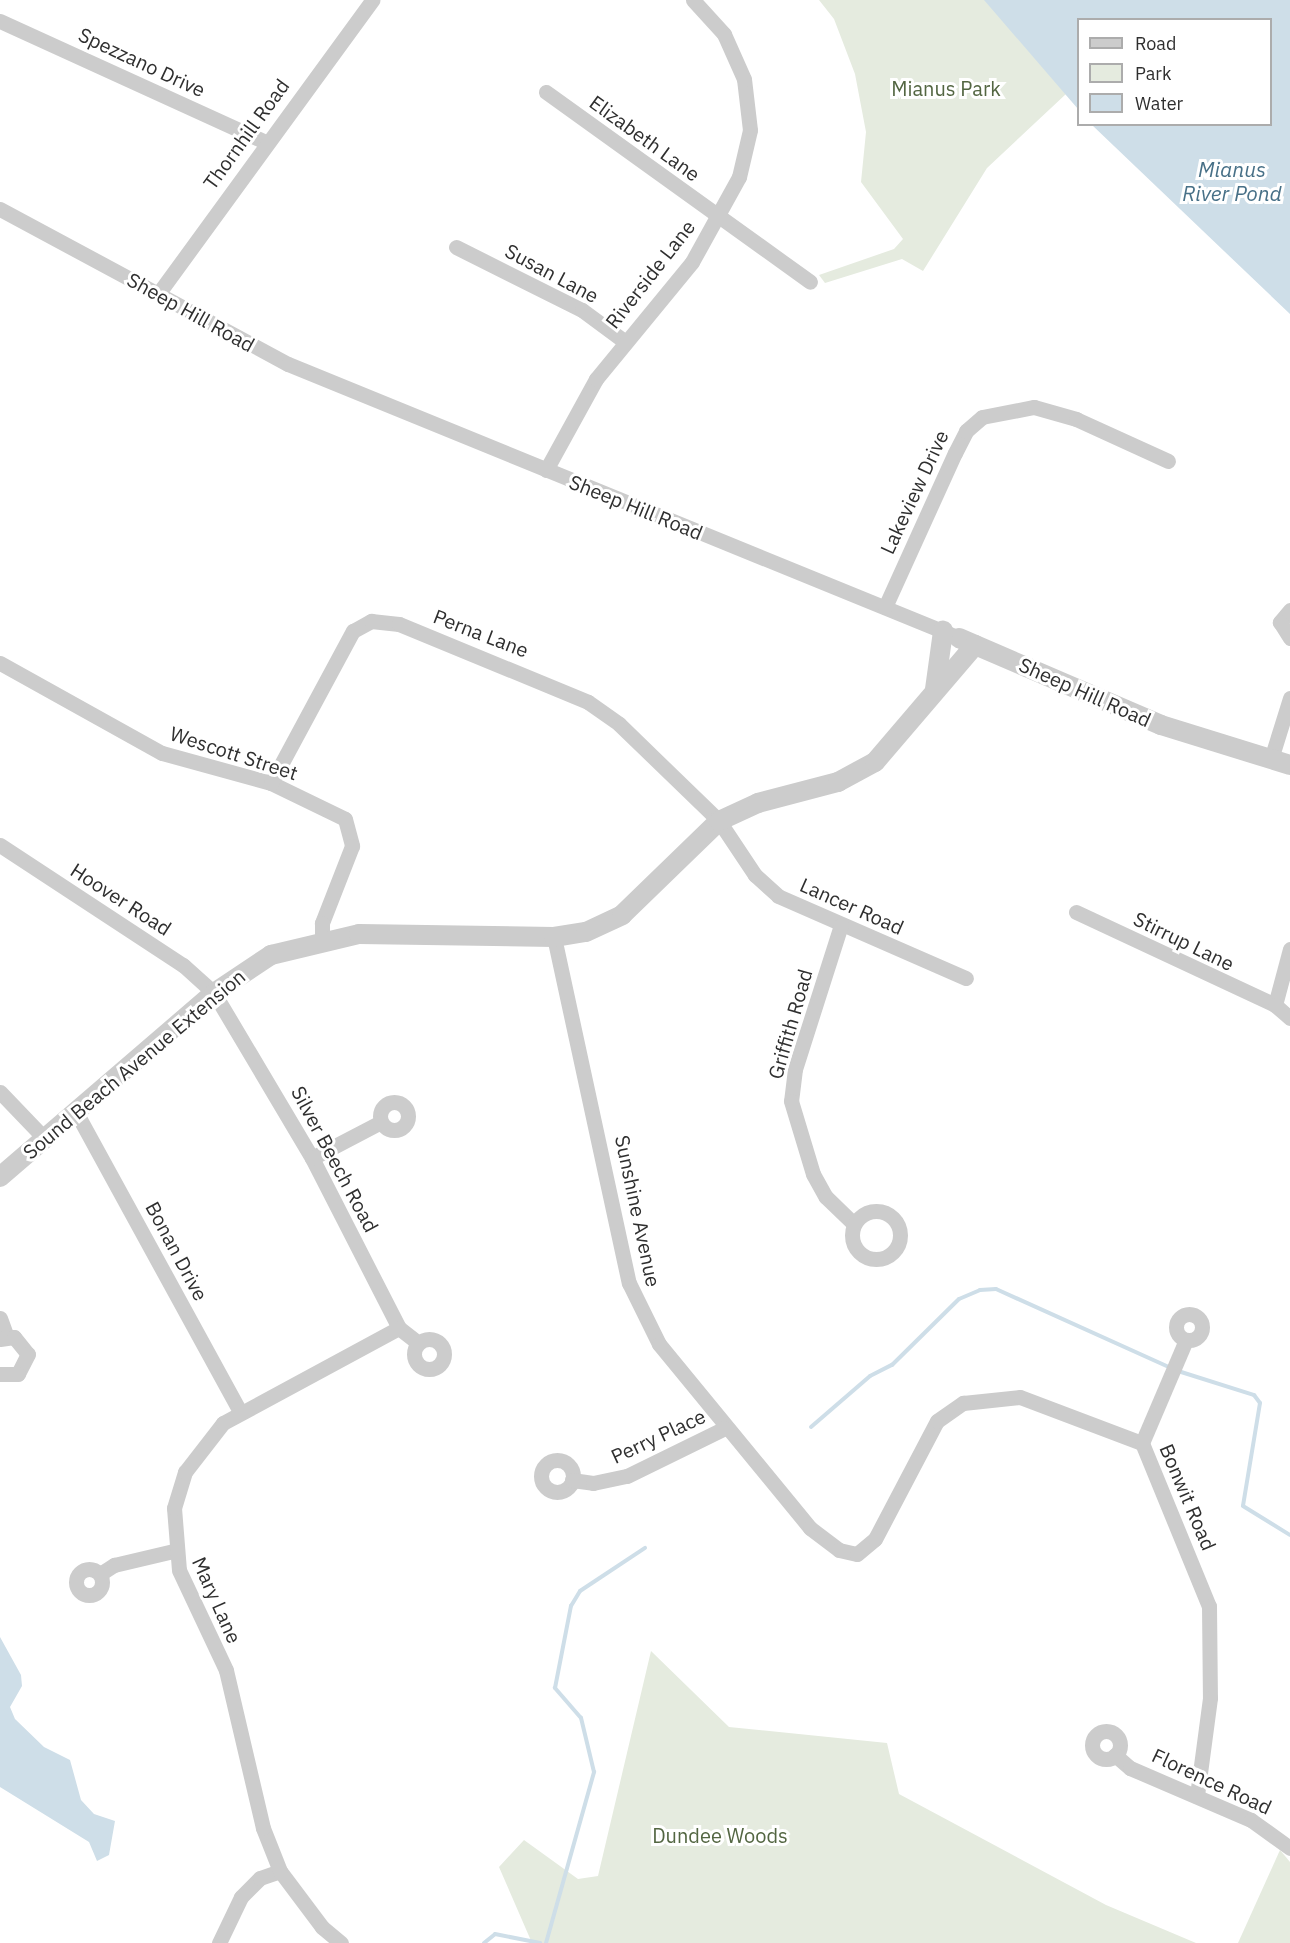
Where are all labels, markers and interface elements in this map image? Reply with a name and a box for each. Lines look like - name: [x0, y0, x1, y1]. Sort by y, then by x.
- legend: [1077, 18, 1272, 126]
- street label: Spezzano Drive: [75, 22, 209, 102]
- text: Road: [1135, 32, 1176, 55]
- text: Park: [1135, 62, 1171, 85]
- street label: Thornhill Road: [198, 74, 294, 194]
- park label: Mianus Park: [891, 76, 1001, 100]
- street label: Elizabeth Lane: [585, 90, 705, 186]
- text: Water: [1135, 92, 1183, 115]
- water label: Mianus River Pond: [1182, 156, 1282, 206]
- street label: Riverside Lane: [600, 215, 700, 333]
- street label: Susan Lane: [501, 238, 603, 308]
- street label: Sheep Hill Road: [123, 267, 259, 357]
- street label: Lakeview Drive: [875, 426, 953, 558]
- street label: Sheep Hill Road: [566, 469, 706, 545]
- street label: Perna Lane: [430, 604, 532, 662]
- street label: Sheep Hill Road: [1015, 652, 1155, 732]
- street label: Wescott Street: [167, 721, 301, 785]
- street label: Hoover Road: [66, 858, 176, 940]
- street label: Lancer Road: [796, 872, 908, 940]
- street label: Stirrup Lane: [1130, 906, 1238, 976]
- street label: Sound Beach Avenue Extension: [18, 964, 250, 1164]
- street label: Griffith Road: [763, 966, 817, 1082]
- street label: Silver Beech Road: [286, 1082, 384, 1236]
- street label: Sunshine Avenue: [610, 1133, 666, 1289]
- street label: Bonan Drive: [141, 1197, 213, 1305]
- street label: Perry Place: [607, 1404, 709, 1468]
- street label: Bonwit Road: [1155, 1440, 1221, 1554]
- street label: Mary Lane: [187, 1553, 247, 1647]
- street label: Florence Road: [1148, 1743, 1276, 1819]
- park label: Dundee Woods: [652, 1823, 788, 1847]

